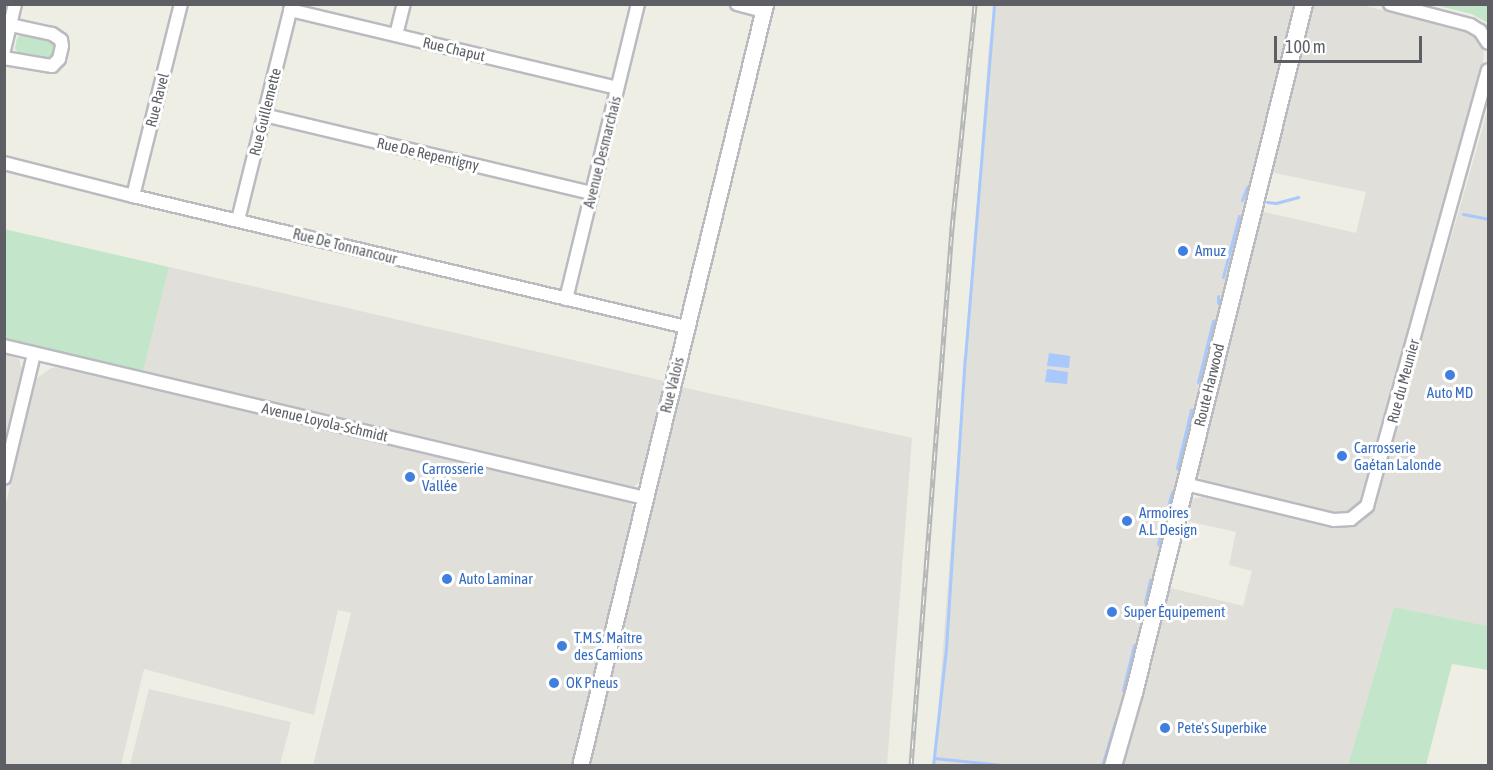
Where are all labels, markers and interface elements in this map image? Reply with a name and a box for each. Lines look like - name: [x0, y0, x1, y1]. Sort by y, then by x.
- scale bar: [1277, 24, 1426, 62]
- street label: Rue Chaput: [421, 33, 487, 65]
- text: 100 m: [1285, 36, 1326, 57]
- street label: Rue Guillemette: [245, 66, 285, 158]
- street label: Rue Ravel: [142, 71, 172, 129]
- street label: Avenue Desmarchais: [579, 94, 625, 210]
- street label: Rue De Repentigny: [375, 134, 481, 174]
- street label: Rue De Tonnancour: [291, 224, 399, 268]
- place label: Amuz: [1195, 242, 1226, 260]
- marker: Amuz: [1176, 244, 1190, 258]
- street label: Rue du Meunier: [1383, 337, 1423, 425]
- street label: Route Harwood: [1190, 342, 1228, 428]
- street label: Rue Valois: [656, 355, 688, 415]
- marker: Auto MD: [1443, 368, 1457, 382]
- place label: Auto MD: [1427, 384, 1473, 402]
- street label: Avenue Loyola-Schmidt: [260, 399, 390, 445]
- place label: Carrosserie Gaétan Lalonde: [1354, 438, 1441, 473]
- marker: Carrosserie Gaétan Lalonde: [1335, 449, 1349, 463]
- place label: Carrosserie Vallée: [422, 459, 484, 494]
- marker: Carrosserie Vallée: [403, 470, 417, 484]
- place label: Armoires A.L. Design: [1139, 503, 1197, 538]
- marker: Armoires A.L. Design: [1120, 514, 1134, 528]
- place label: Auto Laminar: [459, 570, 533, 588]
- marker: Auto Laminar: [440, 572, 454, 586]
- place label: Super Équipement: [1124, 603, 1225, 621]
- marker: Super Équipement: [1105, 605, 1119, 619]
- place label: T.M.S. Maître des Camions: [574, 628, 643, 663]
- marker: T.M.S. Maître des Camions: [555, 639, 569, 653]
- place label: OK Pneus: [566, 674, 618, 692]
- marker: OK Pneus: [547, 676, 561, 690]
- place label: Pete's Superbike: [1177, 719, 1267, 737]
- marker: Pete's Superbike: [1158, 721, 1172, 735]

